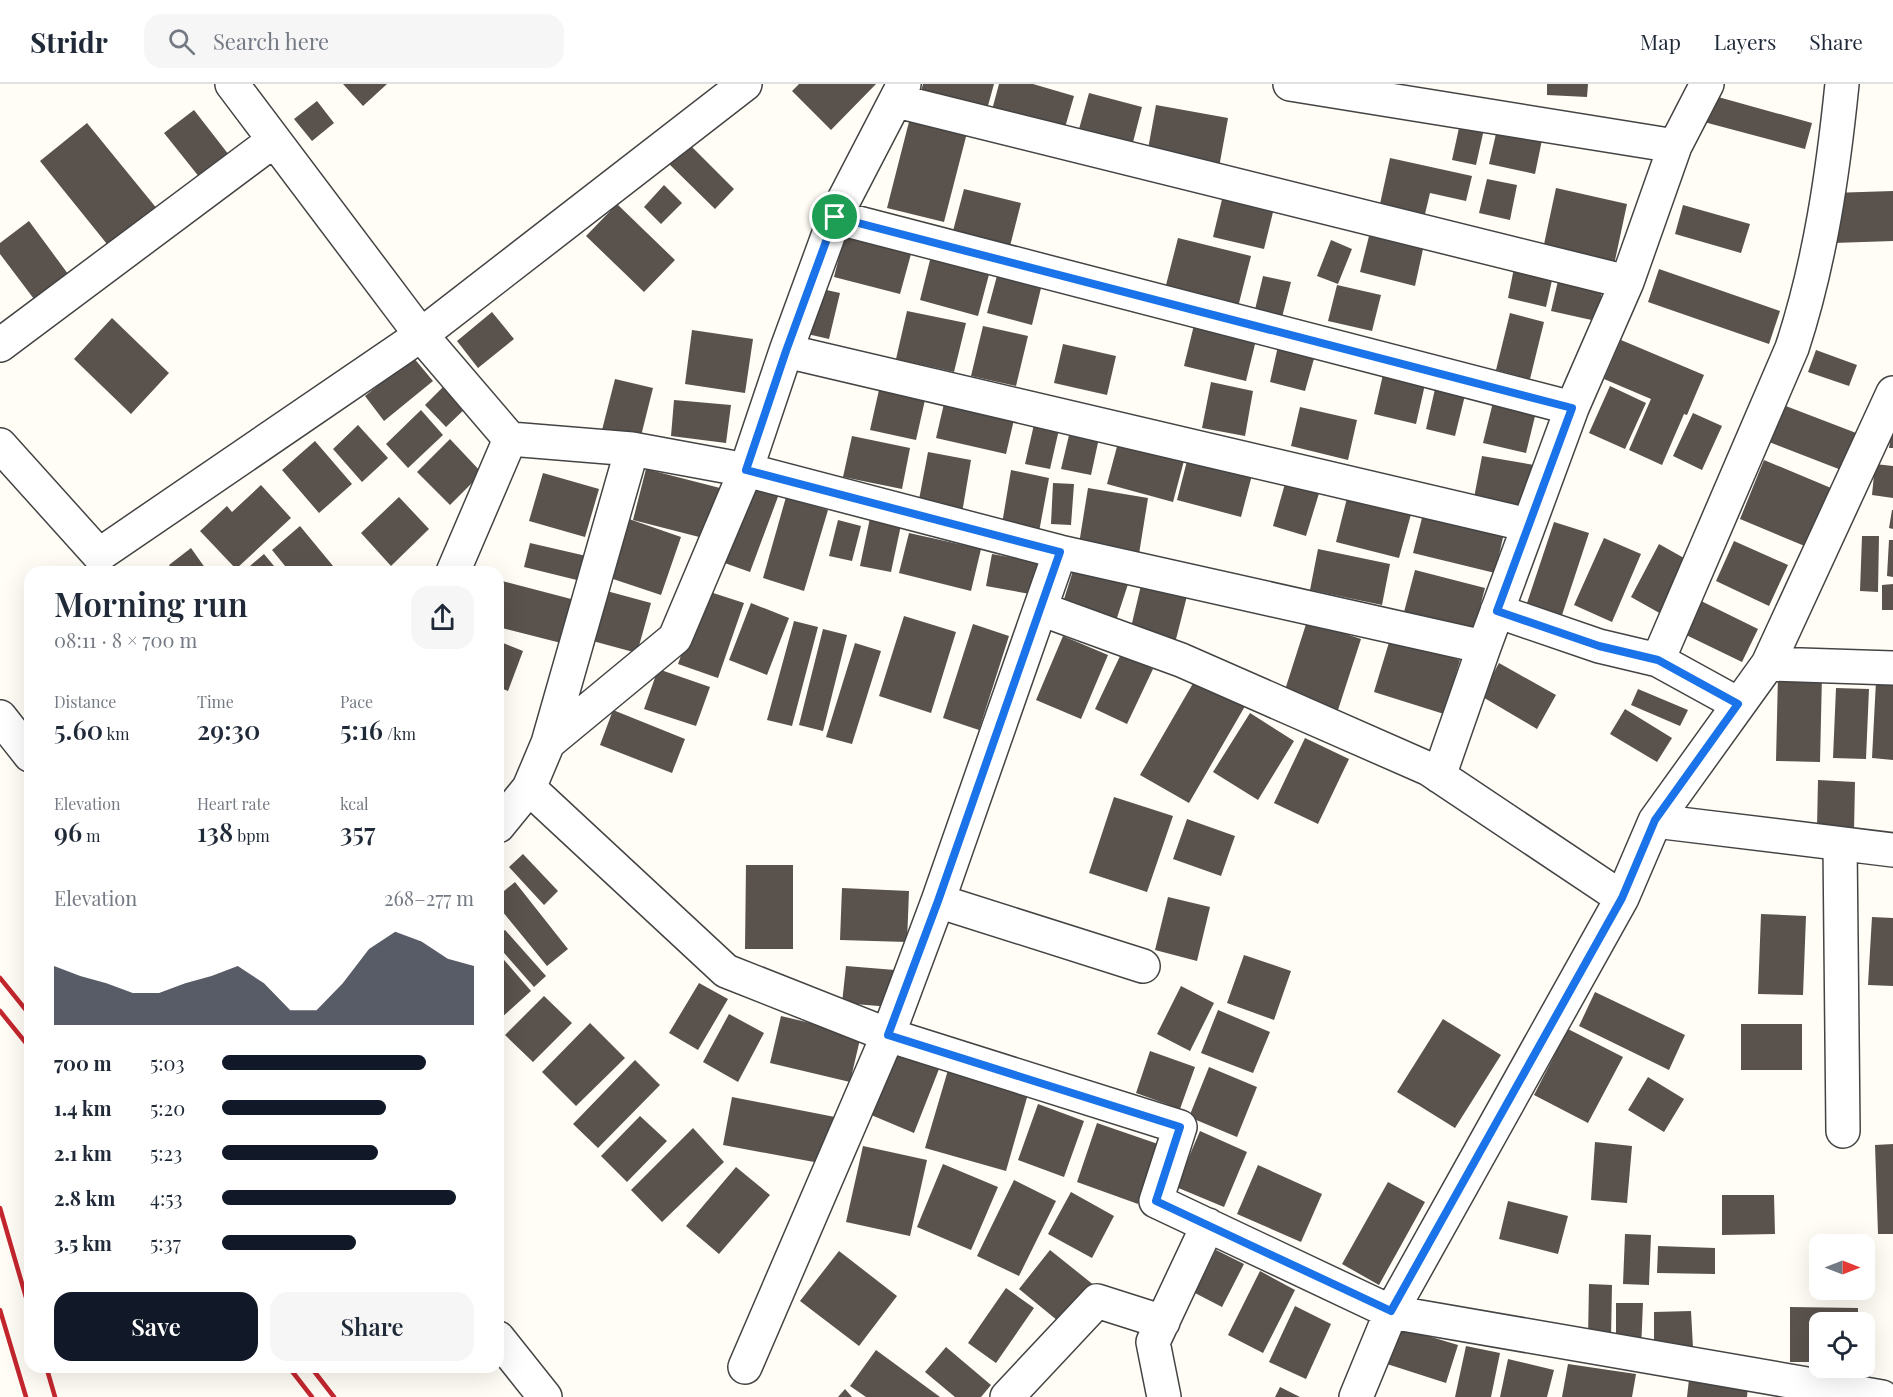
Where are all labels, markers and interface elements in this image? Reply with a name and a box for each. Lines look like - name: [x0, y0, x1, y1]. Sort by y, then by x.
- search box: [144, 14, 564, 68]
- text: Stridr: [30, 23, 108, 60]
- icon: search: [165, 25, 198, 58]
- text: Search here: [213, 26, 329, 56]
- text: Map: [1640, 27, 1681, 55]
- text: Layers: [1714, 27, 1776, 55]
- text: Share: [1809, 27, 1863, 55]
- pin: [809, 191, 860, 242]
- icon: arrive: [818, 200, 851, 233]
- text: Morning run: [54, 581, 248, 625]
- button: share: [411, 586, 474, 649]
- text: 08:11 · 8 × 700 m: [54, 626, 197, 653]
- text: Distance: [54, 691, 116, 712]
- text: Time: [197, 691, 234, 712]
- text: Pace: [340, 691, 373, 712]
- text: 5.60: [54, 712, 103, 747]
- text: 29:30: [197, 712, 260, 747]
- text: 5:16: [340, 712, 383, 747]
- text: km: [103, 723, 130, 744]
- text: /km: [383, 723, 416, 744]
- text: Elevation: [54, 793, 121, 814]
- text: Heart rate: [197, 793, 270, 814]
- text: kcal: [340, 793, 369, 814]
- text: 96: [54, 814, 82, 849]
- text: 138: [197, 814, 233, 849]
- text: 357: [340, 814, 375, 849]
- text: m: [82, 825, 100, 846]
- text: bpm: [233, 825, 270, 846]
- text: Elevation: [54, 884, 137, 911]
- text: 268–277 m: [384, 884, 474, 911]
- text: 700 m: [54, 1049, 112, 1076]
- text: 5:03: [150, 1049, 185, 1076]
- text: 1.4 km: [54, 1094, 112, 1121]
- text: 5:20: [150, 1094, 185, 1121]
- text: 2.1 km: [54, 1139, 112, 1166]
- text: 5:23: [150, 1139, 182, 1166]
- text: 2.8 km: [54, 1184, 115, 1211]
- text: 4:53: [150, 1184, 183, 1211]
- text: 3.5 km: [54, 1229, 112, 1256]
- text: 5:37: [150, 1229, 181, 1256]
- north arrow: [1809, 1234, 1875, 1300]
- map controls: [1809, 1234, 1875, 1378]
- button: Save: [54, 1292, 258, 1361]
- button: Share: [270, 1292, 474, 1361]
- button: locate: [1809, 1312, 1875, 1378]

